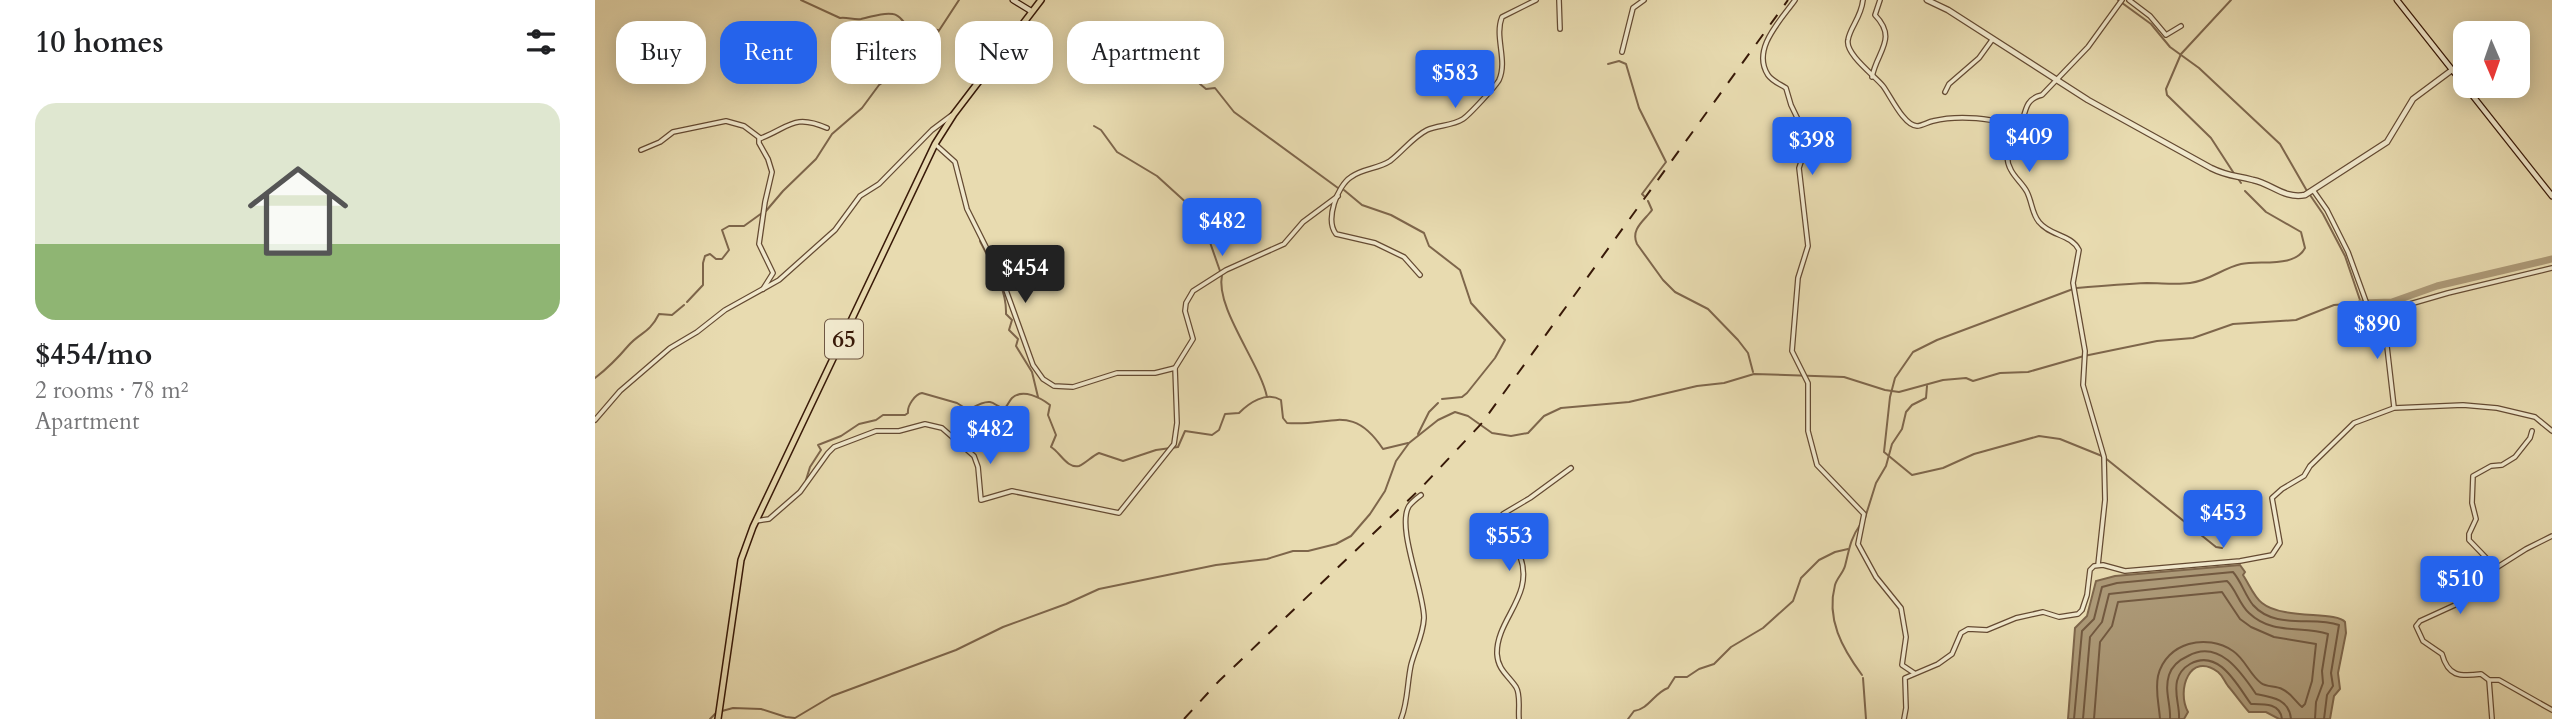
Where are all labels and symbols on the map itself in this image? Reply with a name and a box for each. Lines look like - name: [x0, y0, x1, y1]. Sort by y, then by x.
- north arrow: [2453, 21, 2531, 98]
- pin: $583: [1414, 50, 1496, 110]
- pin: $409: [1988, 114, 2070, 174]
- pin: $398: [1771, 118, 1853, 177]
- pin: $482: [1181, 198, 1263, 258]
- pin: $454: [984, 246, 1066, 305]
- pin: $890: [2336, 302, 2418, 361]
- road number: 65: [825, 320, 863, 358]
- pin: $482: [949, 406, 1031, 466]
- pin: $453: [2182, 490, 2264, 550]
- pin: $553: [1468, 514, 1550, 573]
- pin: $510: [2419, 556, 2501, 616]

